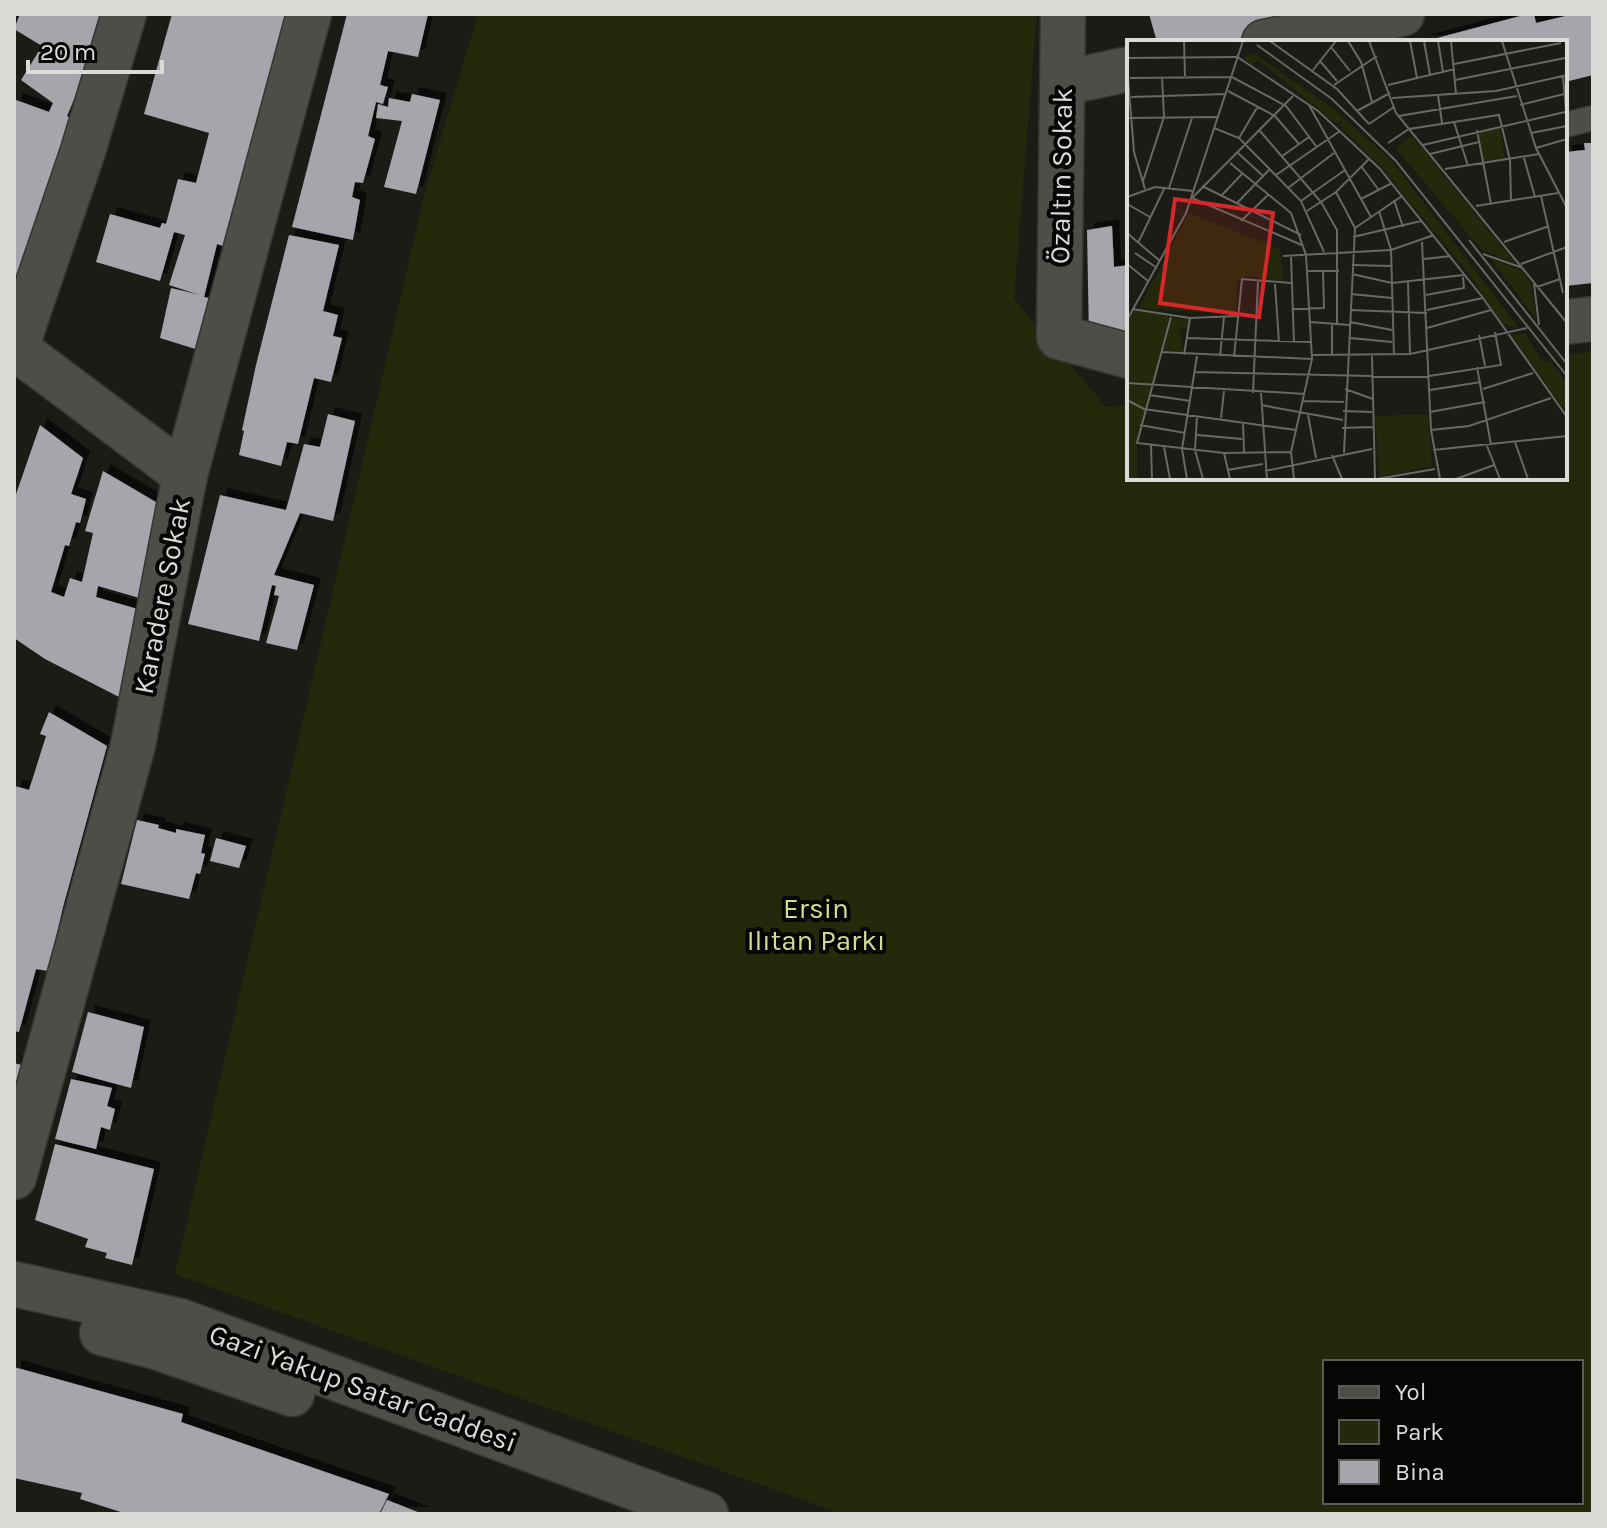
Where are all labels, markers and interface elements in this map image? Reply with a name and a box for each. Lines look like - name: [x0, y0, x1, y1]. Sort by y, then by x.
- scale bar: [28, 24, 162, 74]
- text: 20 m: [40, 38, 96, 66]
- inset map: [1127, 40, 1567, 480]
- street label: Özaltın Sokak: [1043, 88, 1079, 264]
- street label: Karadere Sokak: [127, 495, 197, 697]
- park label: Ersin Ilıtan Parkı: [747, 892, 885, 957]
- street label: Gazi Yakup Satar Caddesi: [205, 1317, 521, 1459]
- legend: [1323, 1360, 1583, 1504]
- text: Yol: [1395, 1378, 1426, 1406]
- text: Park: [1395, 1418, 1444, 1446]
- text: Bina: [1395, 1458, 1445, 1486]

